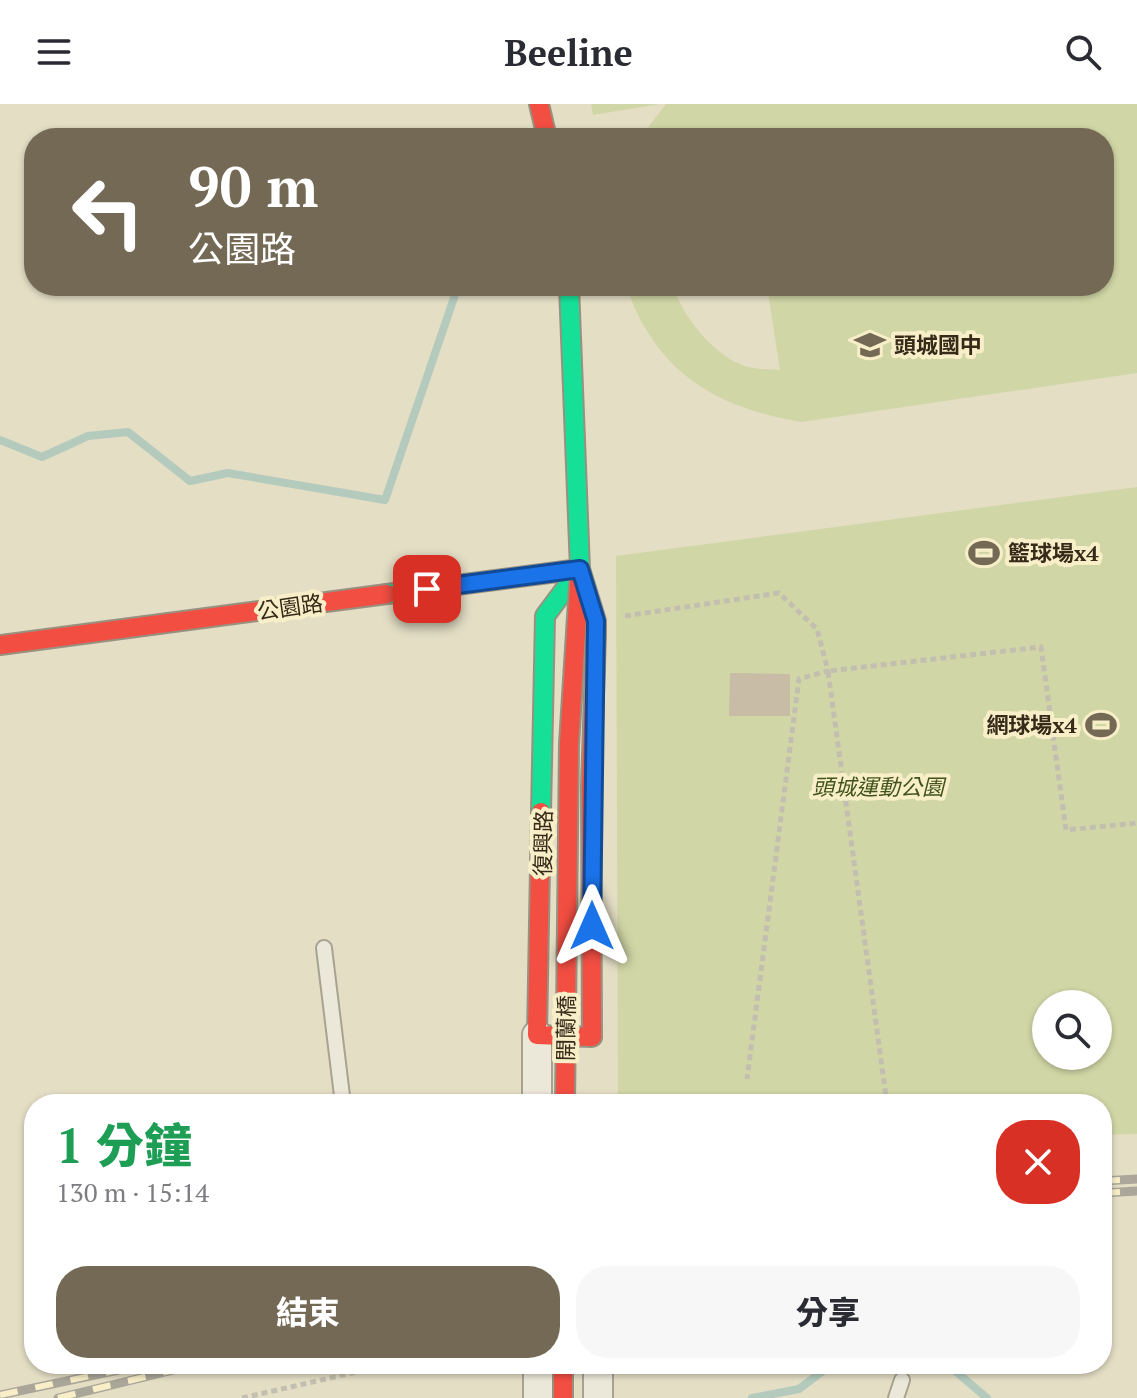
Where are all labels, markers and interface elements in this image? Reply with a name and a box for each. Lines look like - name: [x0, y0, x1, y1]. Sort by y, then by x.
- text: Beeline: [504, 29, 633, 76]
- icon: menu: [32, 30, 76, 74]
- icon: search: [1061, 30, 1105, 74]
- text: 90 m: [188, 149, 318, 223]
- icon: left: [56, 160, 160, 264]
- text: 公園路: [188, 225, 296, 272]
- school or university icon: 頭城國中: [853, 328, 887, 362]
- place label: 頭城國中: [894, 330, 982, 359]
- sports icon: 籃球場x4: [967, 536, 1001, 570]
- place label: 籃球場x4: [1008, 538, 1099, 567]
- pin: [393, 555, 461, 623]
- icon: arrive: [405, 567, 449, 611]
- street label: 公園路: [255, 588, 325, 625]
- sports icon: 網球場x4: [1084, 708, 1118, 742]
- place label: 網球場x4: [986, 710, 1078, 739]
- park label: 頭城運動公園: [812, 772, 947, 801]
- street label: 復興路: [527, 810, 558, 876]
- position arrow: [550, 884, 634, 968]
- map controls: [1032, 990, 1112, 1070]
- button: search: [1032, 990, 1112, 1070]
- street label: 開蘭橋: [550, 995, 581, 1061]
- text: 1 分鐘: [56, 1113, 192, 1177]
- button: close: [996, 1120, 1080, 1204]
- text: 130 m · 15:14: [56, 1175, 209, 1209]
- button: 結束: [56, 1266, 560, 1358]
- button: 分享: [576, 1266, 1080, 1358]

